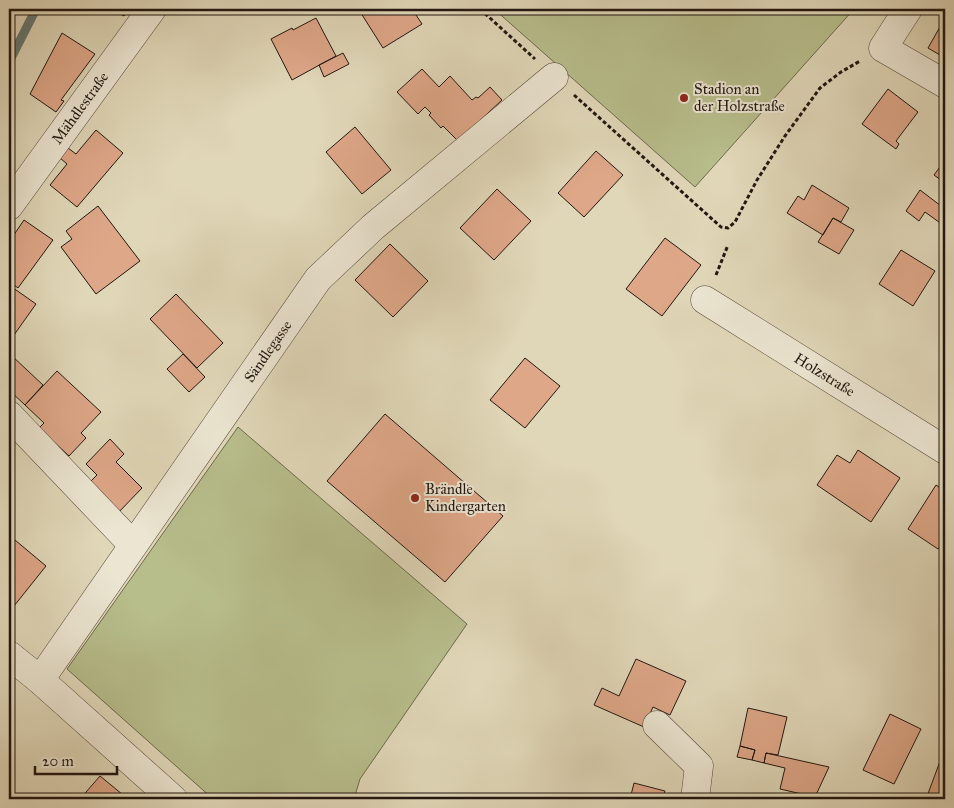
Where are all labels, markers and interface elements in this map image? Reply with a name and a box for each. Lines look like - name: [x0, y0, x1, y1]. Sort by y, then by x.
- street label: Mähdlestraße: [48, 69, 112, 148]
- place label: Stadion an der Holzstraße: [694, 80, 785, 115]
- marker: Stadion an der Holzstraße: [678, 92, 690, 104]
- street label: Sändlegasse: [240, 317, 296, 386]
- street label: Holzstraße: [791, 349, 858, 400]
- place label: Brändle Kindergarten: [425, 480, 506, 515]
- marker: Brändle Kindergarten: [409, 492, 421, 504]
- scale bar: [35, 743, 118, 775]
- text: 20 m: [42, 752, 74, 770]

